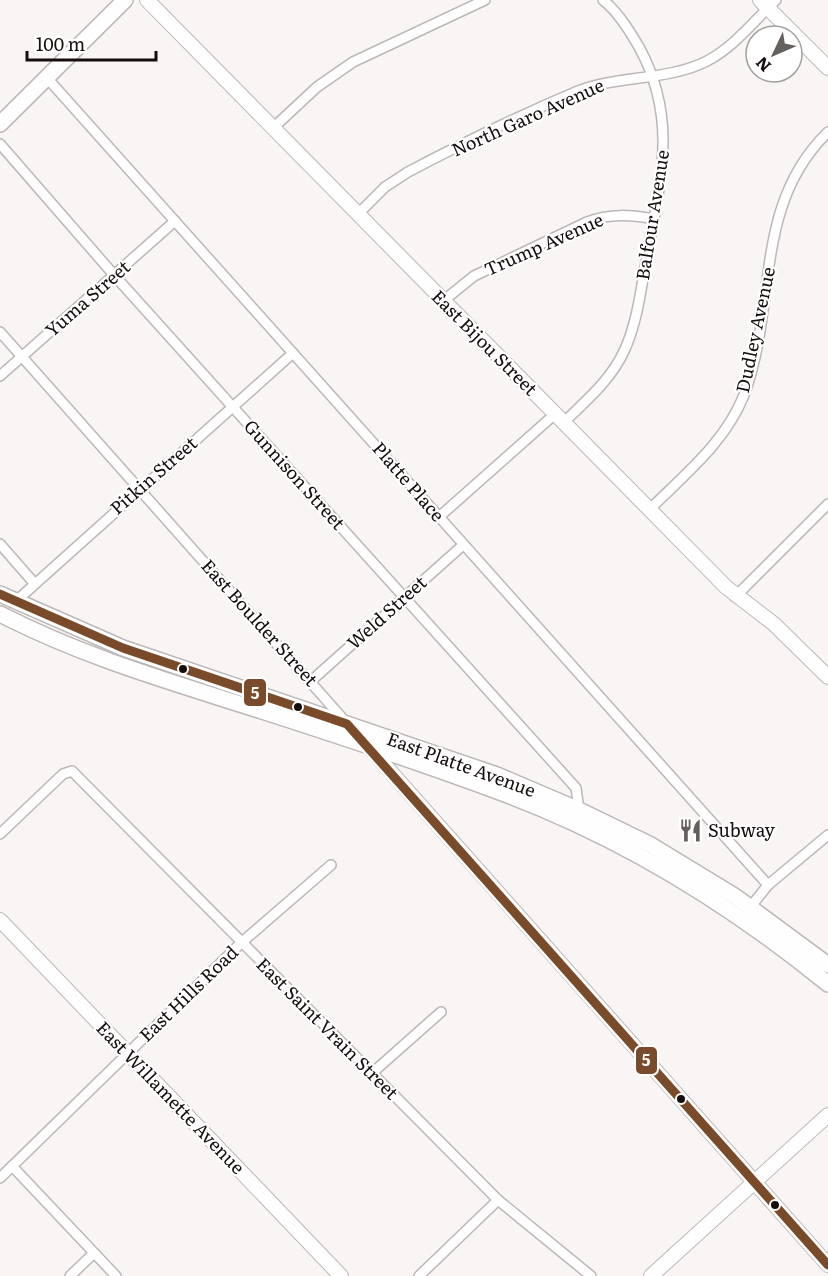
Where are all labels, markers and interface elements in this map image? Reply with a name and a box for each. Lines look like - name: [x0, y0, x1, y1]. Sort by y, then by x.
- scale bar: [27, 24, 156, 62]
- north arrow: [744, 24, 804, 84]
- text: 100 m: [36, 30, 85, 57]
- text: N: [749, 52, 776, 78]
- street label: North Garo Avenue: [447, 71, 608, 162]
- street label: Balfour Avenue: [628, 148, 675, 282]
- street label: Trump Avenue: [479, 205, 607, 282]
- street label: Yuma Street: [38, 253, 136, 343]
- street label: Dudley Avenue: [728, 264, 781, 395]
- street label: East Bijou Street: [426, 283, 545, 402]
- street label: Gunnison Street: [238, 413, 353, 536]
- street label: Pitkin Street: [104, 429, 203, 520]
- street label: Platte Place: [367, 435, 452, 527]
- street label: East Boulder Street: [196, 552, 325, 692]
- street label: Weld Street: [340, 568, 432, 655]
- unlabelled marker: [177, 663, 189, 675]
- line badge: 5: [243, 678, 267, 707]
- text: 5: [251, 680, 260, 704]
- unlabelled marker: [292, 701, 304, 713]
- street label: East Platte Avenue: [383, 724, 540, 803]
- place label: Subway: [708, 816, 775, 843]
- restaurant icon: Subway: [677, 818, 703, 844]
- street label: East Hills Road: [132, 939, 244, 1047]
- street label: East Saint Vrain Street: [251, 951, 406, 1106]
- street label: East Willamette Avenue: [91, 1014, 252, 1180]
- line badge: 5: [635, 1046, 658, 1075]
- text: 5: [642, 1047, 651, 1071]
- unlabelled marker: [675, 1093, 687, 1105]
- unlabelled marker: [769, 1199, 781, 1211]

